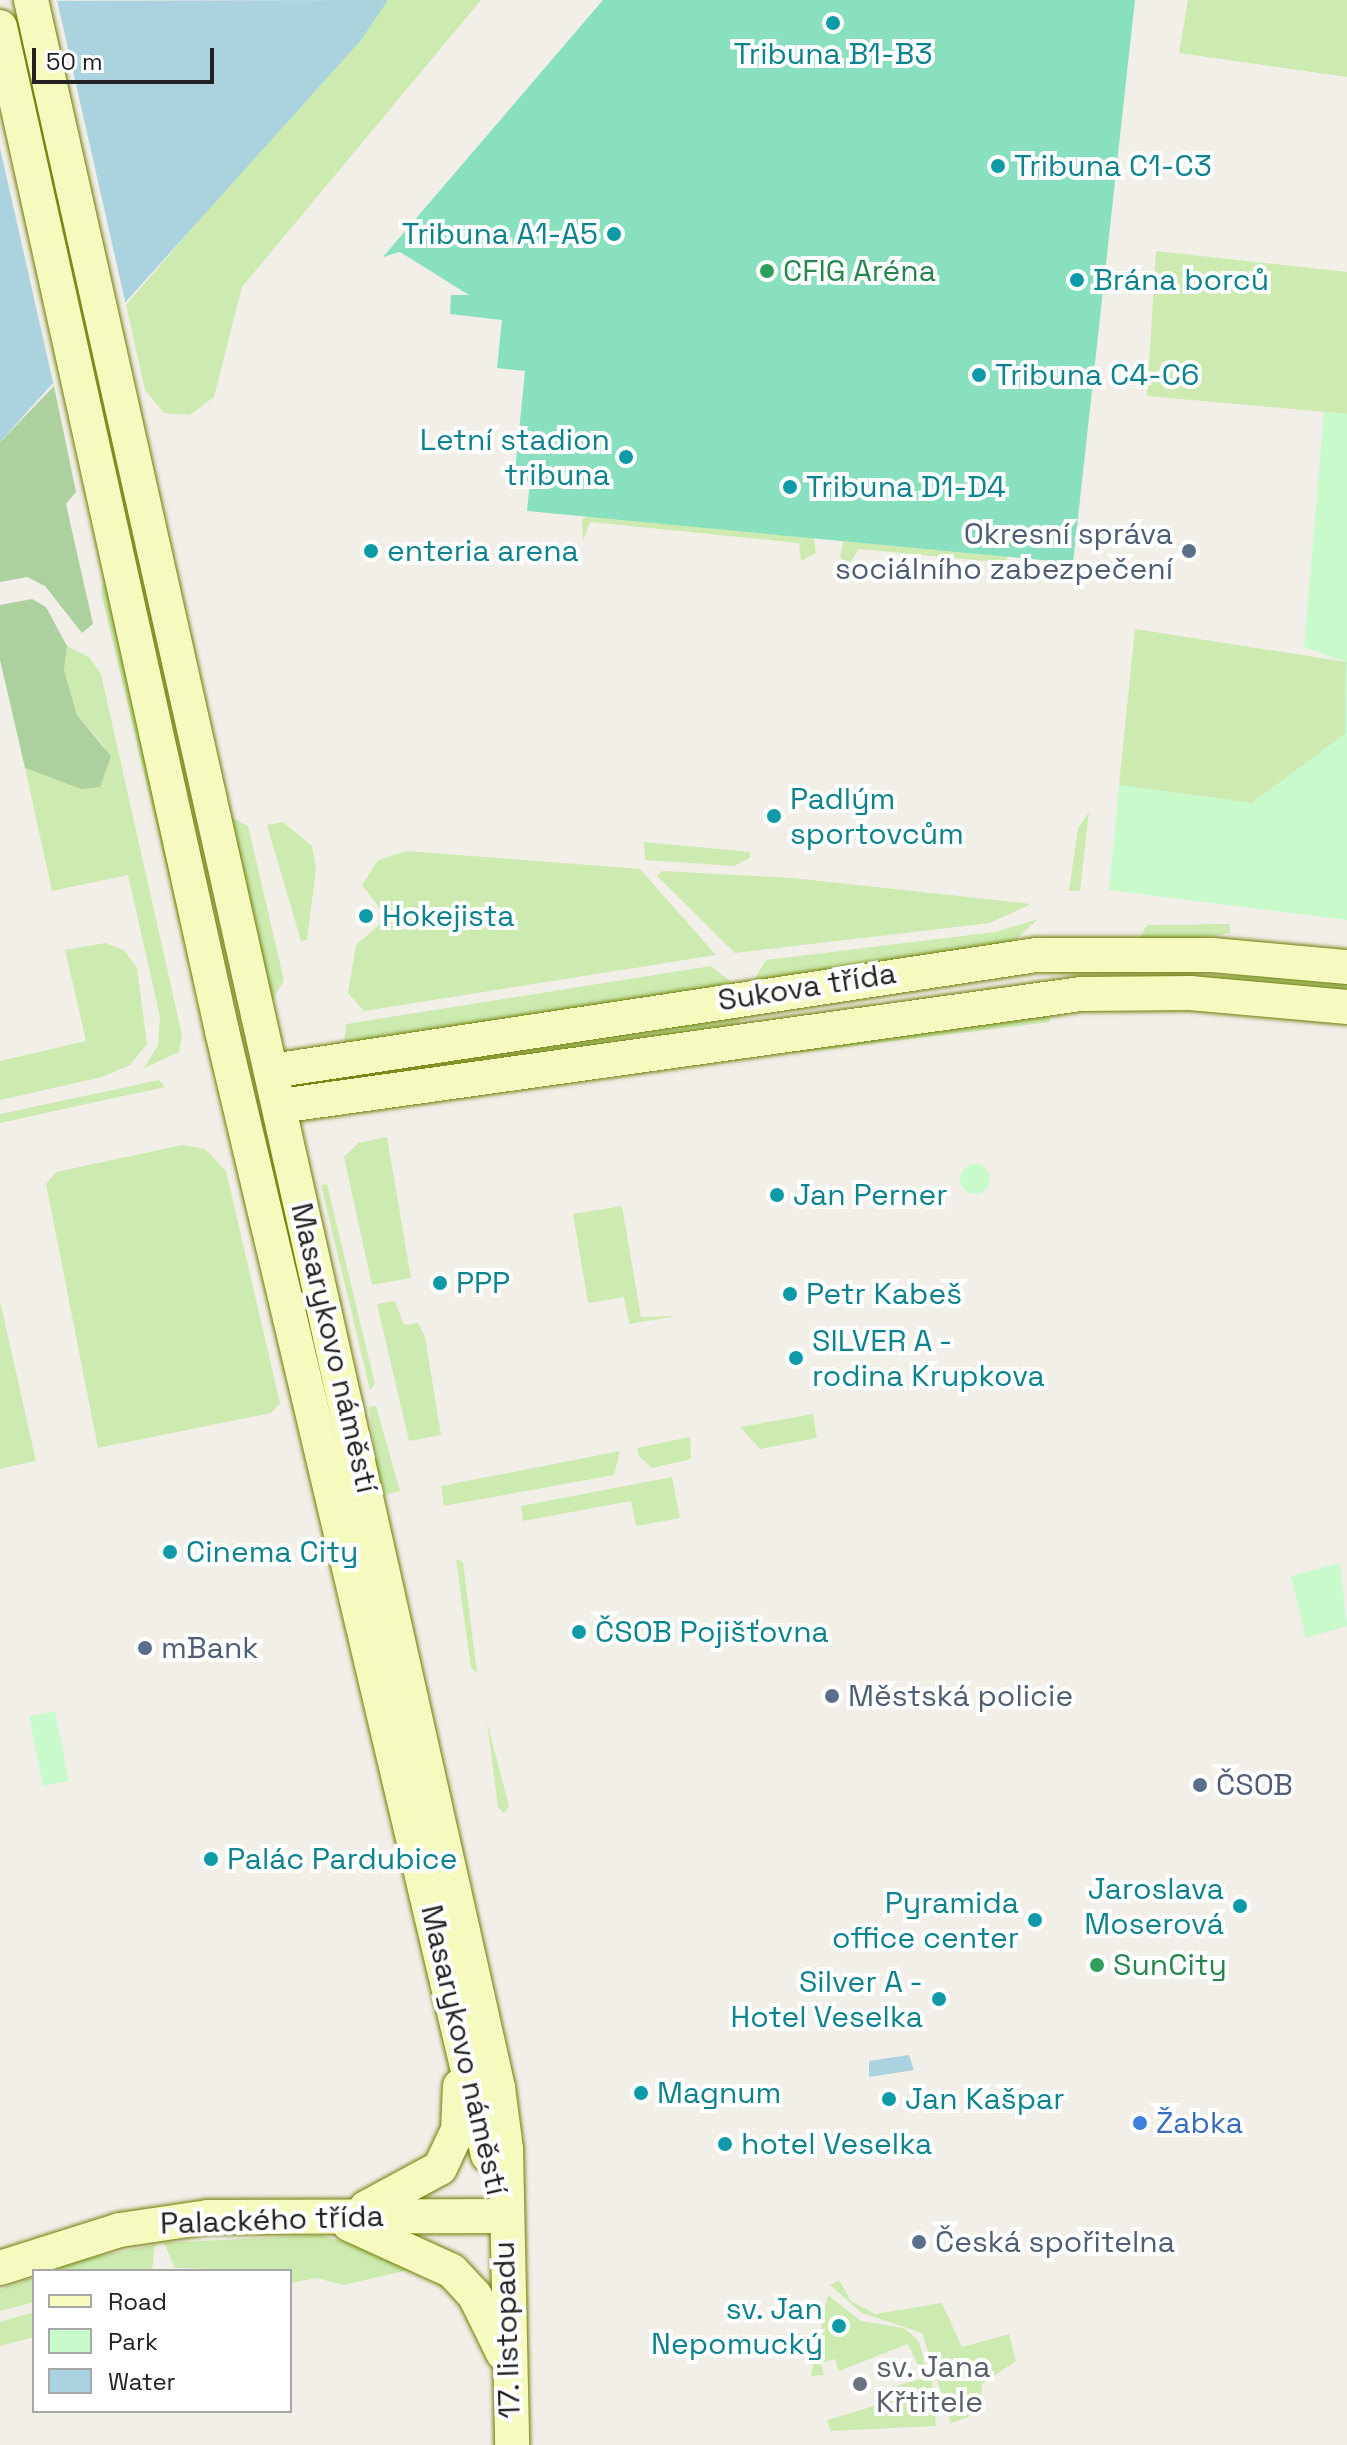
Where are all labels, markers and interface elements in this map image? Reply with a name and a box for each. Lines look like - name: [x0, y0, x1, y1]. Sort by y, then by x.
- marker: Tribuna B1-B3: [824, 14, 842, 32]
- scale bar: [36, 32, 218, 82]
- place label: Tribuna B1-B3: [733, 36, 933, 72]
- text: 50 m: [46, 46, 103, 77]
- place label: Tribuna C1-C3: [1014, 148, 1212, 184]
- marker: Tribuna C1-C3: [989, 157, 1007, 175]
- place label: Tribuna A1-A5: [401, 216, 598, 252]
- marker: Tribuna A1-A5: [605, 225, 623, 243]
- place label: CFIG Aréna: [783, 253, 936, 289]
- marker: CFIG Aréna: [758, 262, 776, 280]
- place label: Brána borců: [1093, 262, 1269, 298]
- marker: Brána borců: [1068, 271, 1086, 289]
- place label: Tribuna C4-C6: [995, 357, 1199, 393]
- marker: Tribuna C4-C6: [970, 366, 988, 384]
- place label: Letní stadion tribuna: [420, 422, 610, 492]
- marker: Letní stadion tribuna: [617, 448, 635, 466]
- place label: Tribuna D1-D4: [806, 469, 1006, 505]
- marker: Tribuna D1-D4: [781, 478, 799, 496]
- place label: Okresní správa sociálního zabezpečení: [835, 516, 1173, 586]
- place label: enteria arena: [387, 533, 579, 569]
- marker: enteria arena: [362, 542, 380, 560]
- marker: Okresní správa sociálního zabezpečení: [1180, 542, 1198, 560]
- place label: Padlým sportovcům: [790, 781, 964, 852]
- marker: Padlým sportovcům: [765, 807, 783, 825]
- place label: Hokejista: [382, 898, 515, 934]
- marker: Hokejista: [357, 907, 375, 925]
- street label: Sukova třída: [715, 955, 899, 1019]
- place label: Jan Perner: [793, 1177, 947, 1213]
- marker: Jan Perner: [768, 1186, 786, 1204]
- street label: Masarykovo náměstí: [283, 1199, 385, 1497]
- place label: PPP: [456, 1265, 510, 1301]
- marker: PPP: [431, 1274, 449, 1292]
- place label: Petr Kabeš: [806, 1276, 962, 1312]
- marker: Petr Kabeš: [781, 1285, 799, 1303]
- place label: SILVER A - rodina Krupkova: [812, 1323, 1045, 1394]
- marker: SILVER A - rodina Krupkova: [787, 1349, 805, 1367]
- place label: Cinema City: [186, 1534, 358, 1570]
- marker: Cinema City: [161, 1543, 179, 1561]
- place label: ČSOB Pojišťovna: [595, 1614, 829, 1650]
- marker: ČSOB Pojišťovna: [570, 1623, 588, 1641]
- place label: mBank: [161, 1630, 258, 1666]
- marker: mBank: [136, 1639, 154, 1657]
- place label: Městská policie: [848, 1678, 1073, 1714]
- marker: Městská policie: [823, 1687, 841, 1705]
- place label: ČSOB: [1216, 1767, 1293, 1803]
- marker: ČSOB: [1191, 1776, 1209, 1794]
- place label: Palác Pardubice: [227, 1841, 458, 1877]
- marker: Palác Pardubice: [202, 1850, 220, 1868]
- place label: Jaroslava Moserová: [1084, 1871, 1224, 1942]
- place label: Pyramida office center: [832, 1885, 1019, 1956]
- marker: Jaroslava Moserová: [1231, 1897, 1249, 1915]
- street label: Masarykovo náměstí: [413, 1901, 515, 2199]
- marker: Pyramida office center: [1026, 1911, 1044, 1929]
- place label: SunCity: [1113, 1947, 1227, 1983]
- marker: SunCity: [1088, 1956, 1106, 1974]
- place label: Silver A - Hotel Veselka: [730, 1964, 923, 2034]
- marker: Silver A - Hotel Veselka: [930, 1990, 948, 2008]
- place label: Magnum: [657, 2075, 781, 2111]
- place label: Jan Kašpar: [905, 2081, 1065, 2117]
- marker: Magnum: [632, 2084, 650, 2102]
- marker: Jan Kašpar: [880, 2090, 898, 2108]
- place label: Žabka: [1156, 2105, 1243, 2141]
- marker: Žabka: [1131, 2114, 1149, 2132]
- place label: hotel Veselka: [741, 2126, 933, 2162]
- marker: hotel Veselka: [716, 2135, 734, 2153]
- street label: Palackého třída: [160, 2198, 384, 2242]
- place label: Česká spořitelna: [935, 2224, 1175, 2260]
- marker: Česká spořitelna: [910, 2233, 928, 2251]
- street label: 17. listopadu: [486, 2240, 528, 2420]
- legend: [32, 2269, 292, 2413]
- text: Road: [108, 2286, 167, 2317]
- place label: sv. Jan Nepomucký: [651, 2291, 823, 2362]
- marker: sv. Jan Nepomucký: [830, 2317, 848, 2335]
- text: Park: [108, 2326, 158, 2357]
- place label: sv. Jana Křtitele: [876, 2349, 991, 2420]
- text: Water: [108, 2366, 176, 2397]
- marker: sv. Jana Křtitele: [851, 2375, 869, 2393]

